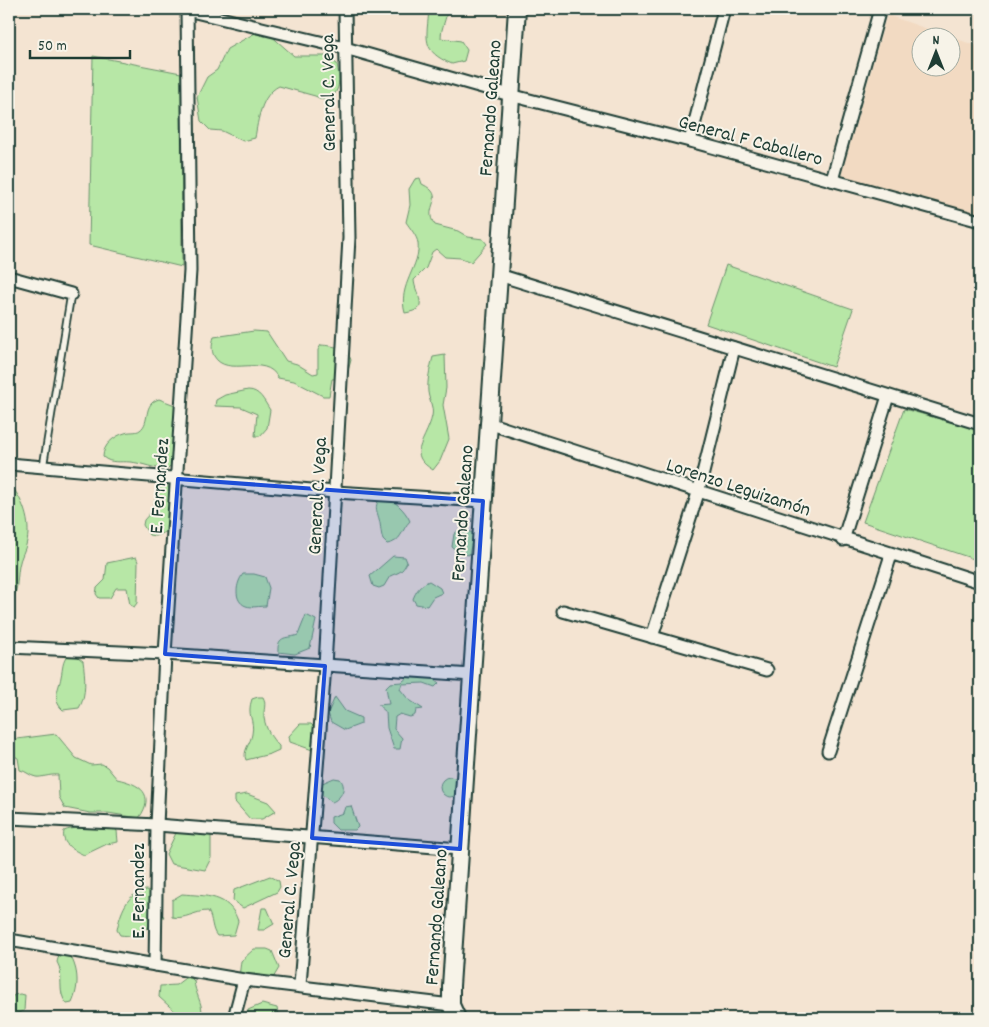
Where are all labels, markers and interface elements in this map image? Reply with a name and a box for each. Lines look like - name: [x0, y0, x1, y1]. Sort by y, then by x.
- scale bar: [30, 28, 130, 60]
- north arrow: [912, 28, 962, 78]
- text: N: [933, 31, 940, 51]
- street label: General C. Vega: [315, 33, 345, 152]
- text: 50 m: [38, 36, 67, 58]
- street label: Fernando Galeano: [473, 39, 511, 177]
- street label: General F Caballero: [675, 109, 826, 175]
- street label: General C. Vega: [302, 436, 336, 556]
- street label: E. Fernandez: [144, 437, 178, 535]
- street label: Fernando Galeano: [445, 444, 483, 582]
- street label: Lorenzo Leguizamón: [662, 452, 814, 525]
- street label: General C. Vega: [272, 840, 310, 960]
- street label: E. Fernandez: [126, 843, 154, 939]
- street label: Fernando Galeano: [419, 848, 457, 986]

